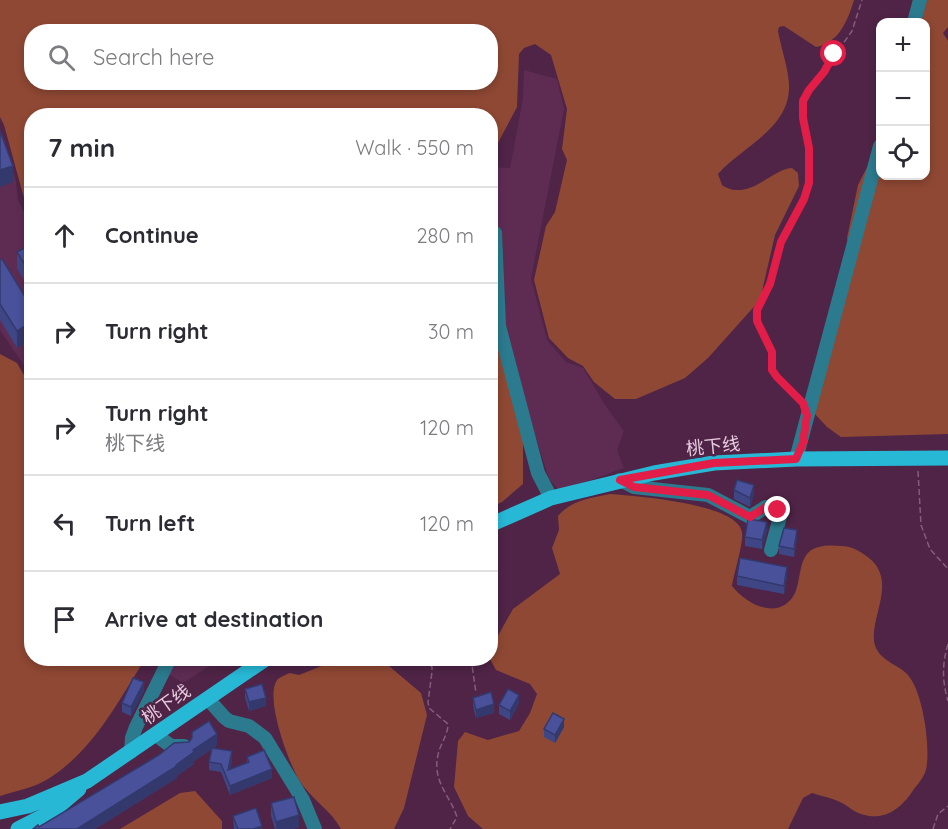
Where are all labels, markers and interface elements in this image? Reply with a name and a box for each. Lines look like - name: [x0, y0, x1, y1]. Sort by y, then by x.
- map controls: [876, 18, 930, 180]
- button: +: [876, 18, 930, 72]
- search box: [24, 24, 498, 90]
- route start: [820, 40, 846, 66]
- icon: search: [45, 41, 78, 74]
- text: Search here: [93, 43, 214, 71]
- button: −: [876, 72, 930, 126]
- button: locate: [876, 126, 930, 180]
- text: 7 min: [48, 131, 115, 164]
- text: Walk · 550 m: [355, 135, 474, 160]
- icon: ahead: [48, 219, 81, 252]
- text: Continue: [105, 221, 199, 249]
- text: 280 m: [417, 223, 474, 248]
- icon: right: [48, 315, 81, 348]
- text: Turn right: [105, 317, 209, 345]
- text: 30 m: [428, 319, 474, 344]
- text: Turn right: [105, 399, 209, 427]
- icon: right: [48, 411, 81, 444]
- text: 120 m: [420, 415, 474, 440]
- text: 桃下线: [105, 430, 165, 455]
- street label: 桃下线: [685, 432, 741, 460]
- route end: [764, 496, 790, 522]
- icon: left: [48, 507, 81, 540]
- text: Turn left: [105, 509, 195, 537]
- text: 120 m: [420, 511, 474, 536]
- icon: arrive: [48, 603, 81, 636]
- text: Arrive at destination: [105, 605, 323, 633]
- street label: 桃下线: [137, 679, 195, 729]

